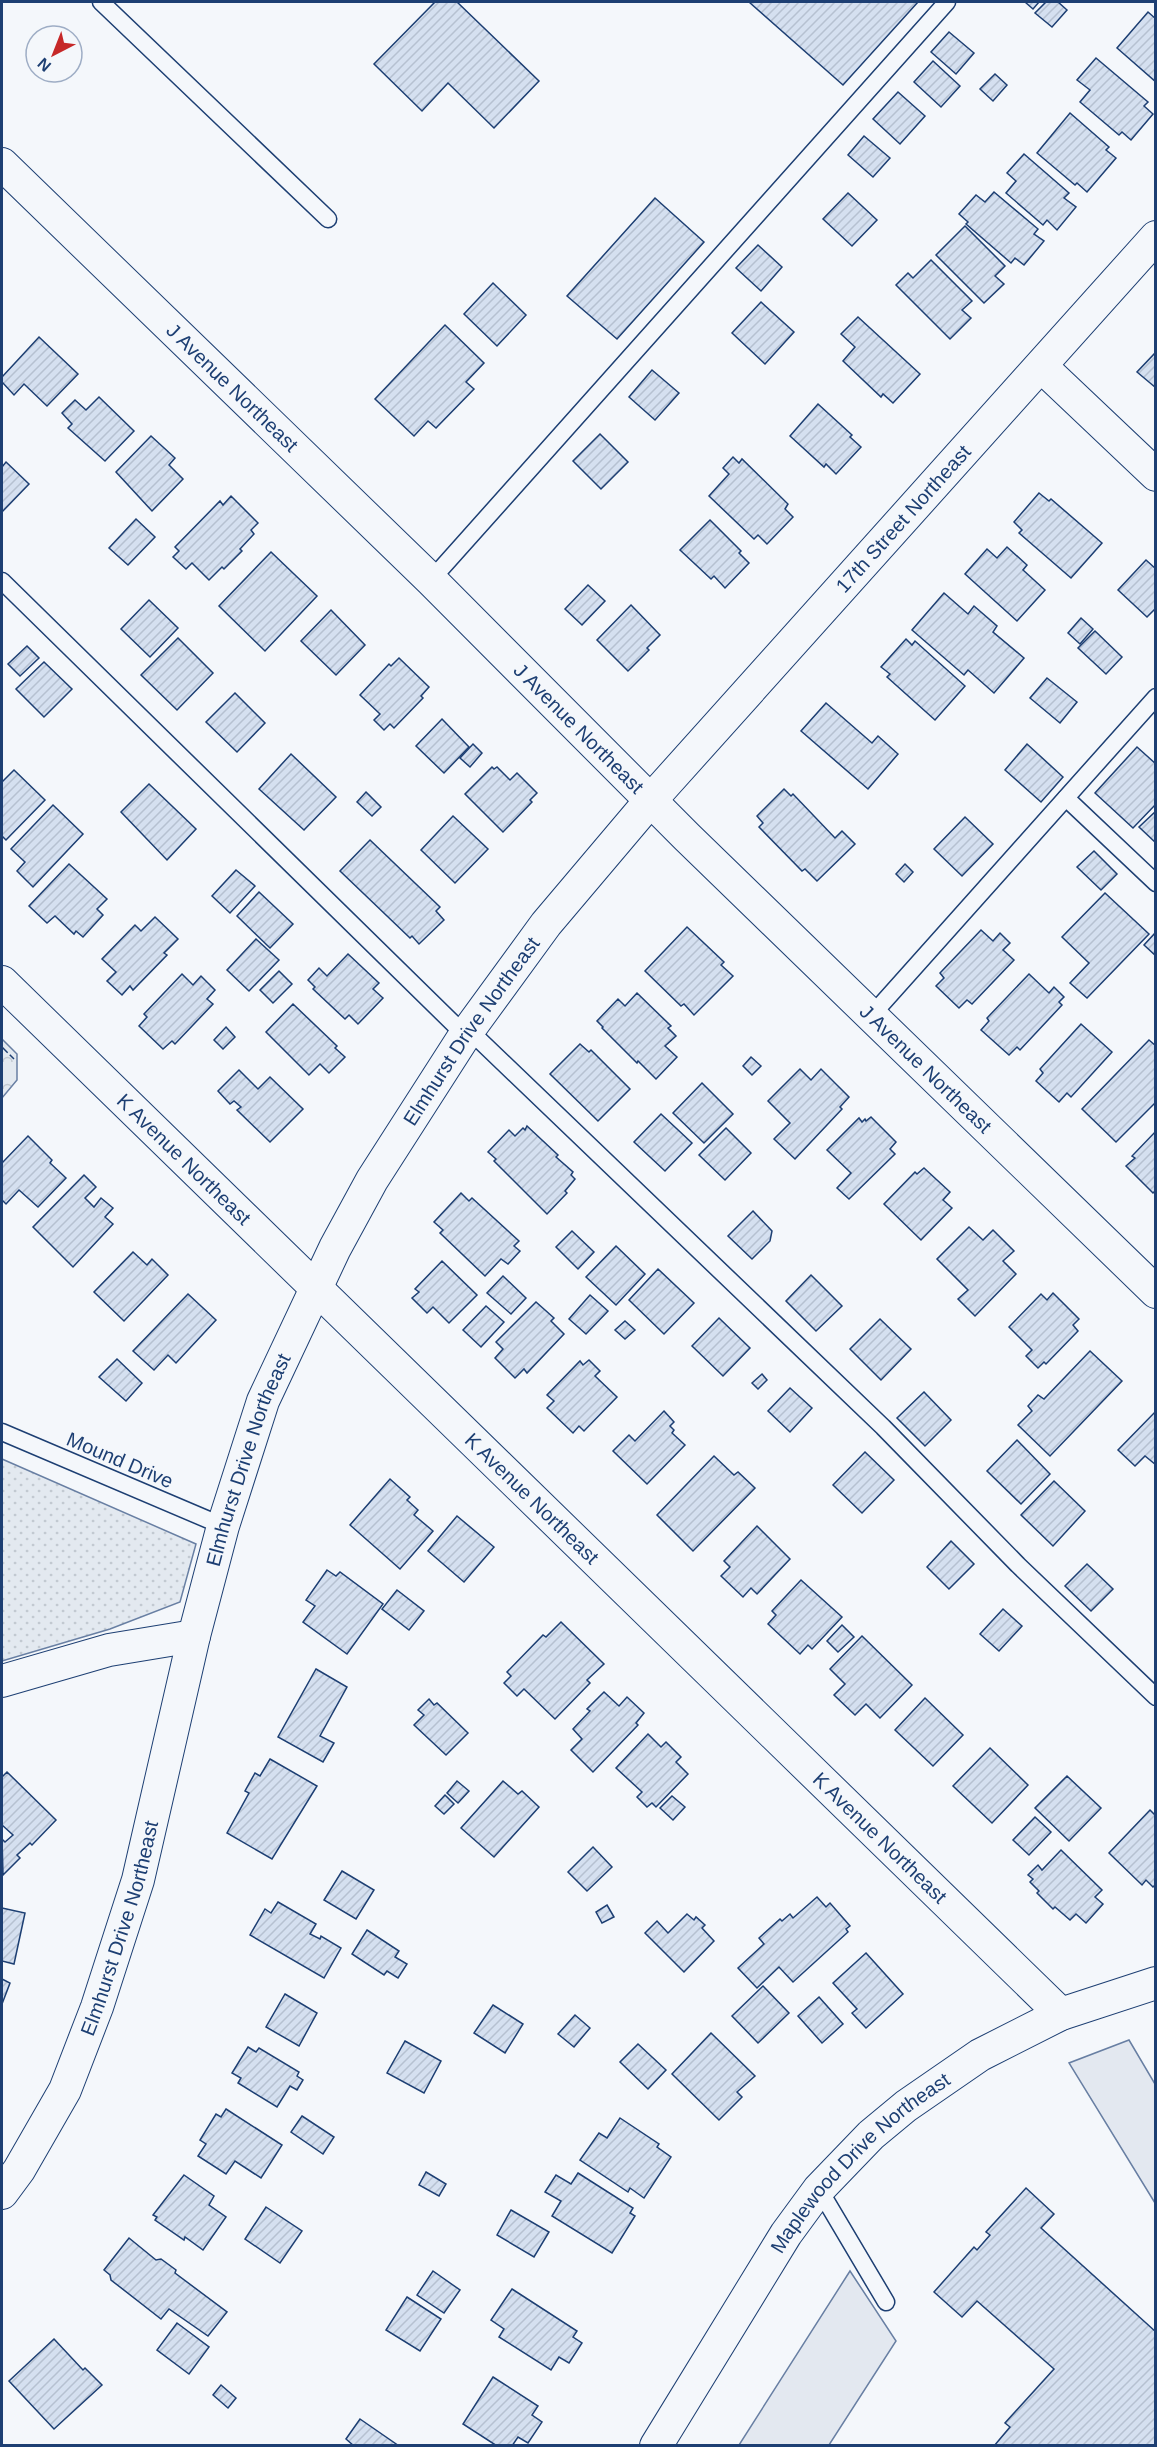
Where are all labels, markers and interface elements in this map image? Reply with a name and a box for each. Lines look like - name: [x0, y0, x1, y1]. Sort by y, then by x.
- north arrow: [24, 24, 84, 84]
- text: N: [34, 55, 54, 75]
- street label: J Avenue Northeast: [162, 319, 303, 456]
- street label: 17th Street Northeast: [831, 440, 975, 597]
- street label: J Avenue Northeast: [510, 659, 648, 798]
- street label: Elmhurst Drive Northeast: [399, 933, 544, 1129]
- street label: J Avenue Northeast: [856, 1000, 996, 1138]
- street label: K Avenue Northeast: [113, 1089, 255, 1229]
- street label: Elmhurst Drive Northeast: [202, 1350, 295, 1569]
- street label: Mound Drive: [64, 1428, 176, 1492]
- street label: K Avenue Northeast: [461, 1429, 604, 1569]
- street label: K Avenue Northeast: [809, 1768, 952, 1908]
- street label: Elmhurst Drive Northeast: [76, 1818, 162, 2039]
- street label: Maplewood Drive Northeast: [766, 2068, 954, 2257]

